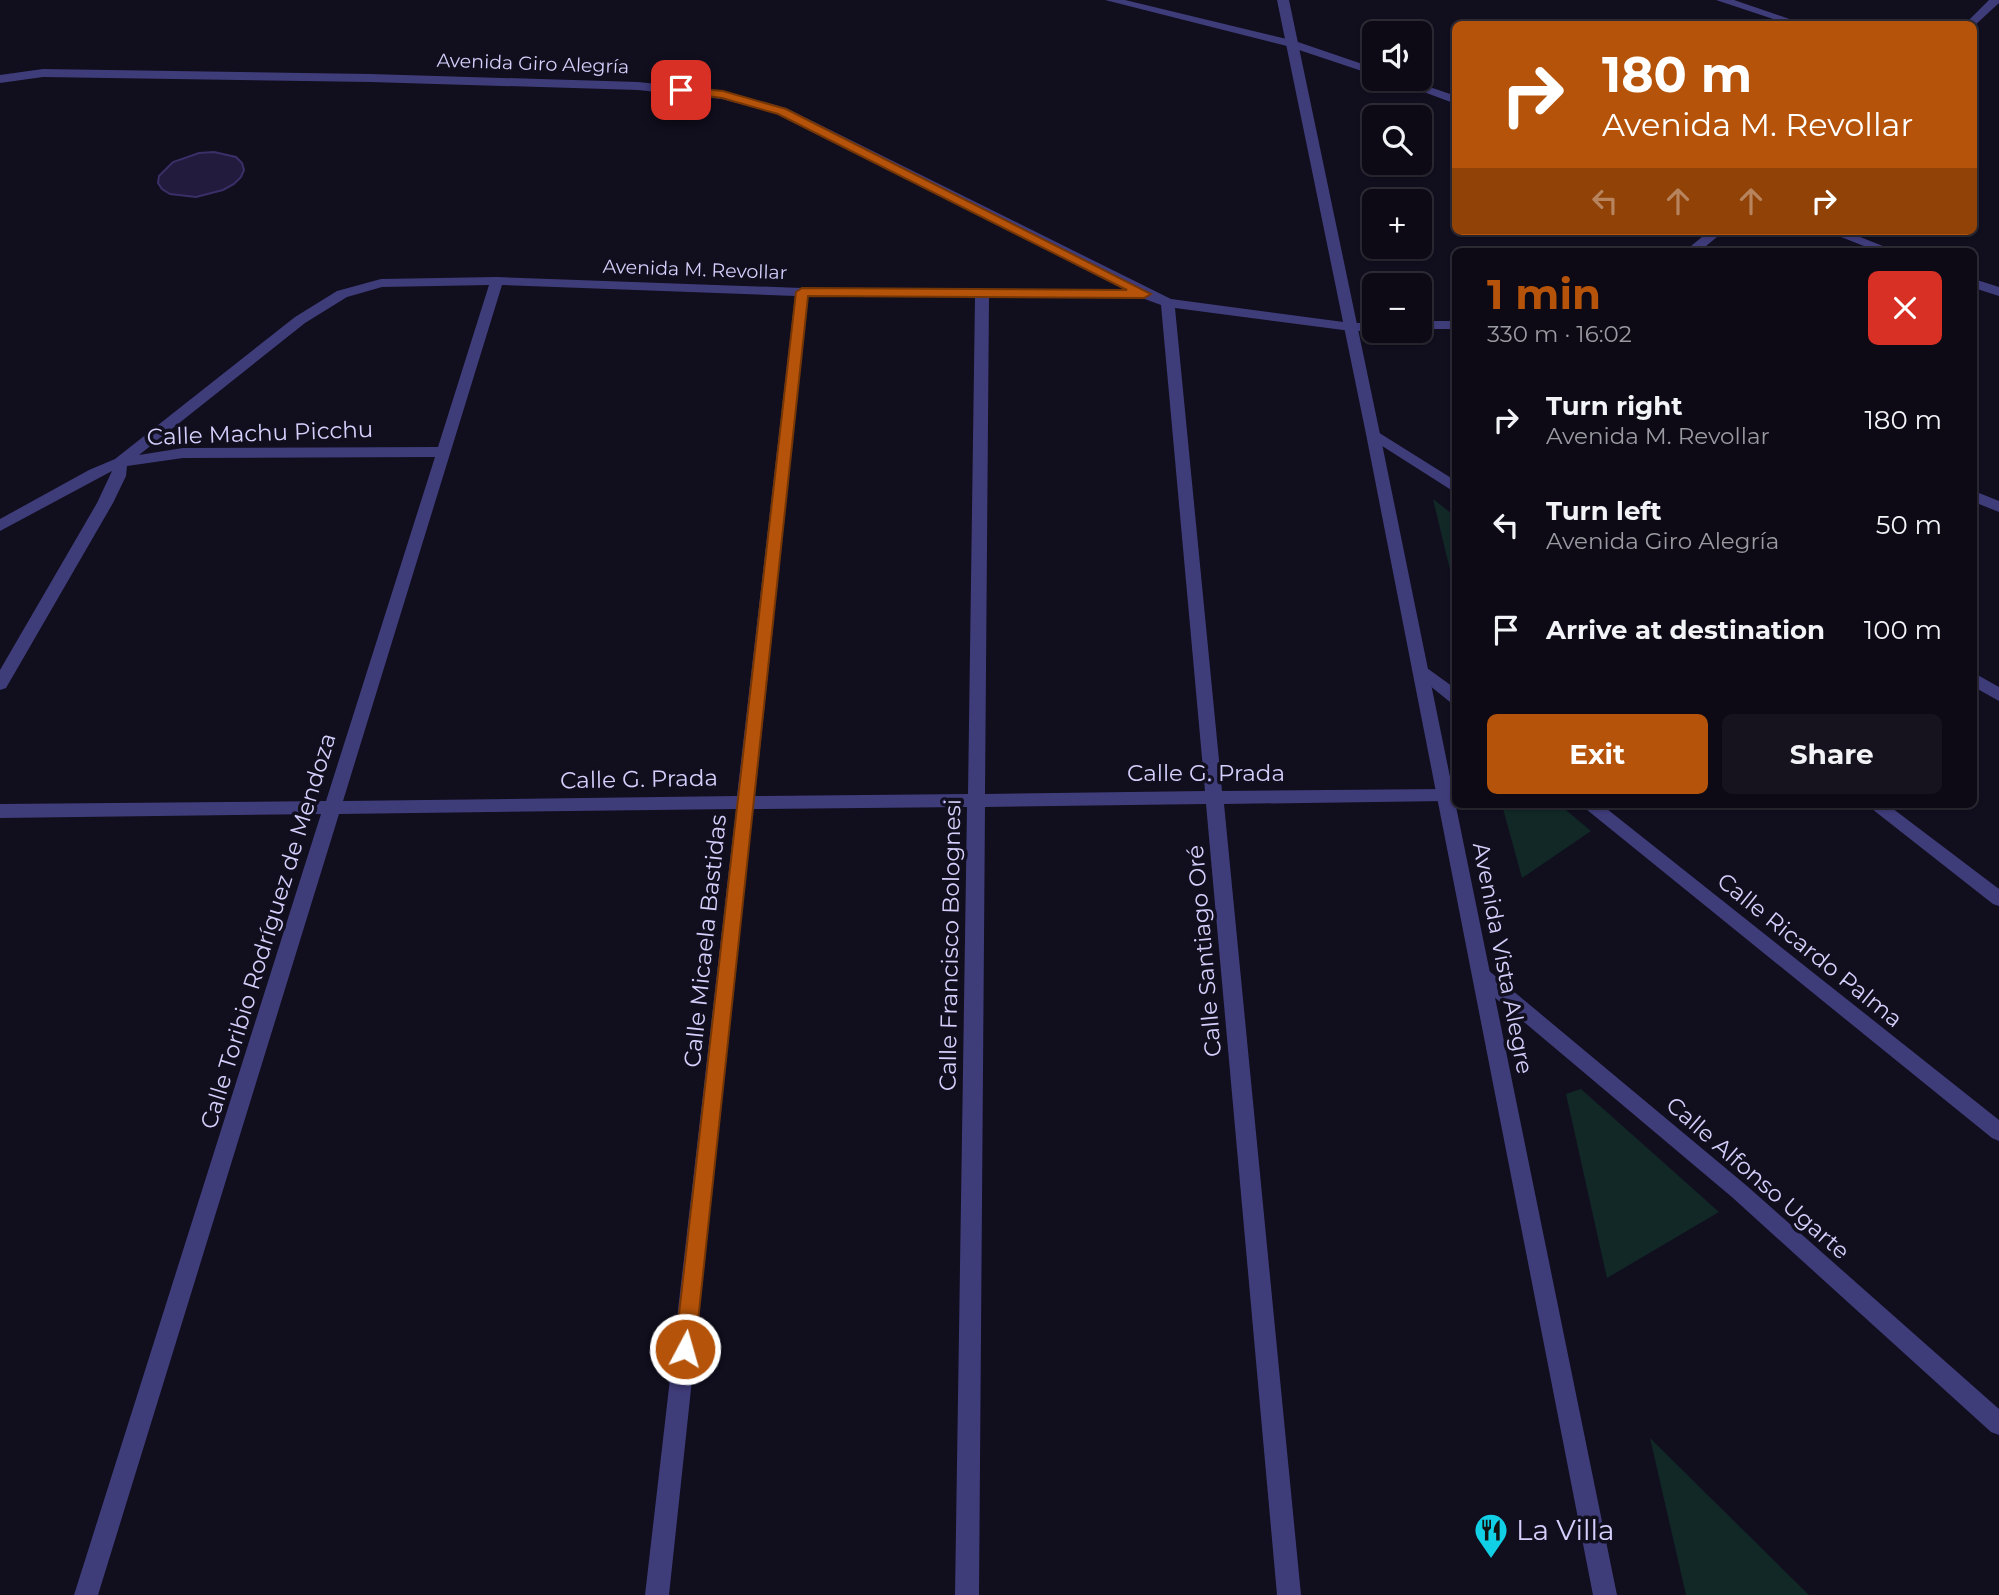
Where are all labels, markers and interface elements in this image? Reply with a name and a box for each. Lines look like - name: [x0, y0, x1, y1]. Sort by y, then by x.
- map controls: [1362, 21, 1432, 343]
- button: sound: [1362, 21, 1432, 91]
- text: 180 m: [1602, 45, 1752, 104]
- street label: Avenida Giro Alegría: [436, 49, 630, 78]
- icon: right: [1487, 49, 1578, 140]
- pin: [651, 60, 711, 120]
- icon: arrive: [662, 71, 700, 109]
- button: search: [1362, 105, 1432, 175]
- text: Avenida M. Revollar: [1602, 105, 1913, 144]
- icon: left: [1586, 182, 1624, 220]
- icon: ahead: [1659, 182, 1697, 220]
- icon: ahead: [1732, 182, 1770, 220]
- icon: right: [1805, 182, 1843, 220]
- button: +: [1362, 189, 1432, 259]
- street label: Avenida M. Revollar: [602, 255, 788, 284]
- text: 1 min: [1487, 268, 1601, 320]
- button: close: [1868, 271, 1942, 345]
- button: −: [1362, 273, 1432, 343]
- text: 330 m · 16:02: [1487, 320, 1632, 348]
- text: Turn right: [1546, 390, 1682, 422]
- icon: right: [1487, 401, 1525, 439]
- text: 180 m: [1864, 404, 1942, 436]
- street label: Calle Machu Picchu: [146, 415, 374, 451]
- text: Avenida M. Revollar: [1546, 422, 1770, 450]
- text: Turn left: [1546, 495, 1662, 527]
- icon: left: [1487, 506, 1525, 544]
- text: 50 m: [1876, 509, 1942, 541]
- text: Avenida Giro Alegría: [1546, 527, 1779, 555]
- icon: arrive: [1487, 611, 1525, 649]
- text: Arrive at destination: [1546, 614, 1825, 646]
- text: 100 m: [1864, 614, 1942, 646]
- button: Exit: [1487, 714, 1708, 794]
- button: Share: [1722, 714, 1942, 794]
- street label: Calle Toribio Rodríguez de Mendoza: [194, 730, 342, 1132]
- street label: Calle G. Prada: [1127, 759, 1285, 787]
- street label: Calle G. Prada: [560, 764, 718, 794]
- street label: Calle Francisco Bolognesi: [933, 799, 967, 1091]
- street label: Calle Micaela Bastidas: [678, 813, 732, 1069]
- street label: Avenida Vista Alegre: [1467, 840, 1539, 1076]
- street label: Calle Santiago Oré: [1181, 844, 1227, 1058]
- street label: Calle Ricardo Palma: [1712, 867, 1908, 1033]
- street label: Calle Alfonso Ugarte: [1661, 1091, 1855, 1265]
- position arrow: [648, 1312, 722, 1386]
- restaurant icon: La Villa: [1472, 1511, 1510, 1560]
- place label: La Villa: [1516, 1513, 1615, 1547]

